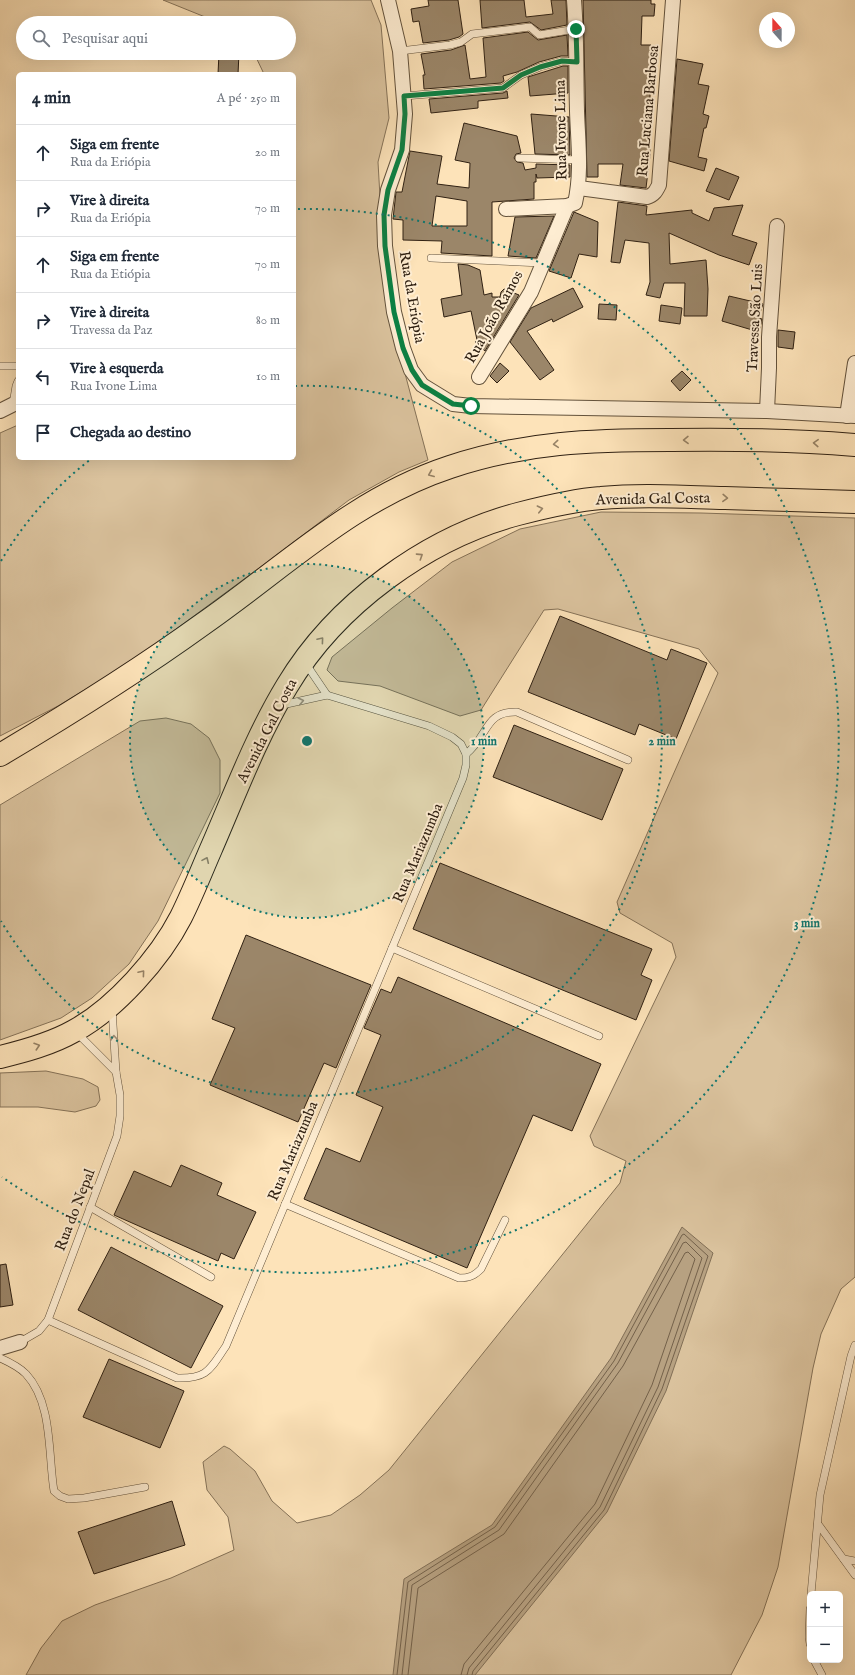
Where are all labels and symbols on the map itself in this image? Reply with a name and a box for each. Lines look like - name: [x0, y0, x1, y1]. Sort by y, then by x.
- north arrow: [759, 12, 795, 48]
- route end: [567, 20, 585, 38]
- street label: Rua Luciana Barbosa: [633, 44, 663, 177]
- street label: Rua Ivone Lima: [551, 79, 571, 180]
- street label: Rua da Eriópia: [395, 249, 430, 345]
- street label: Travessa São Luis: [743, 263, 767, 373]
- street label: Rua João Ramos: [461, 267, 527, 367]
- route start: [462, 397, 480, 415]
- one-way arrow: [683, 435, 689, 444]
- one-way arrow: [813, 438, 819, 447]
- one-way arrow: [553, 439, 559, 448]
- one-way arrow: [427, 470, 434, 478]
- street label: Avenida Gal Costa: [595, 488, 711, 510]
- one-way arrow: [722, 494, 728, 502]
- one-way arrow: [537, 505, 543, 513]
- one-way arrow: [416, 554, 423, 561]
- one-way arrow: [317, 637, 324, 645]
- street label: Avenida Gal Costa: [232, 675, 302, 787]
- one-way arrow: [298, 697, 304, 705]
- centre of rings: [300, 734, 314, 748]
- text: 1 min: [471, 734, 498, 749]
- text: 2 min: [648, 734, 676, 749]
- street label: Rua Mariazumba: [389, 800, 448, 906]
- one-way arrow: [201, 857, 209, 865]
- text: 3 min: [794, 916, 821, 931]
- one-way arrow: [137, 970, 144, 977]
- one-way arrow: [110, 1035, 119, 1041]
- one-way arrow: [34, 1043, 41, 1051]
- street label: Rua Mariazumba: [264, 1098, 323, 1204]
- street label: Rua do Nepal: [51, 1165, 100, 1254]

